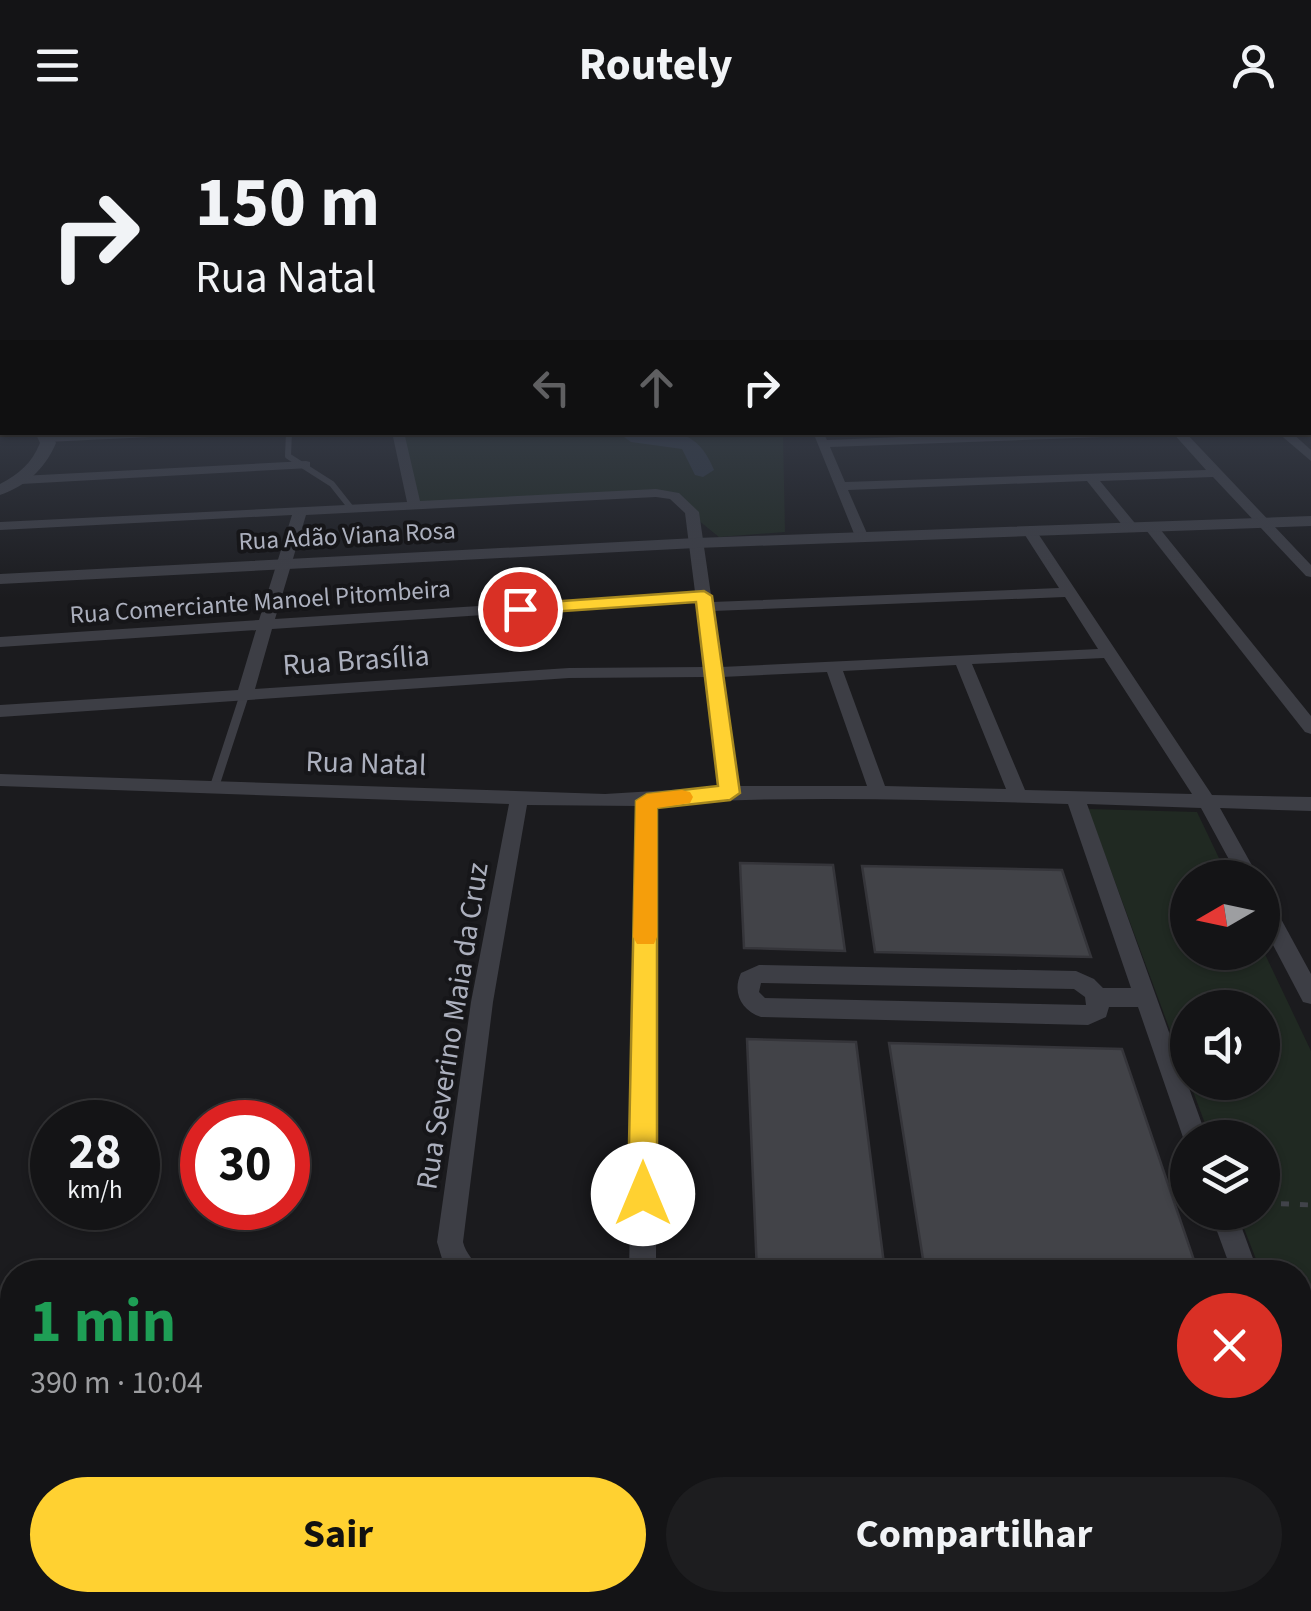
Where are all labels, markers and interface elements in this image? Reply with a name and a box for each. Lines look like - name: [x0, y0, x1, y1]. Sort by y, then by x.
- text: Routely: [579, 33, 732, 97]
- icon: menu: [30, 38, 85, 93]
- icon: person: [1226, 38, 1281, 93]
- text: 150 m: [195, 153, 380, 253]
- icon: right: [30, 170, 160, 300]
- text: Rua Natal: [195, 246, 376, 310]
- icon: left: [524, 360, 579, 415]
- icon: ahead: [629, 360, 684, 415]
- icon: right: [734, 360, 789, 415]
- street label: Rua Adão Viana Rosa: [238, 512, 457, 560]
- pin: [478, 567, 563, 652]
- street label: Rua Comerciante Manoel Pitombeira: [68, 571, 452, 633]
- icon: arrive: [493, 582, 548, 637]
- street label: Rua Brasília: [281, 634, 431, 687]
- street label: Rua Natal: [305, 740, 427, 787]
- street label: Rua Severino Maia da Cruz: [405, 859, 500, 1193]
- north arrow: [1170, 860, 1280, 970]
- map controls: [1170, 860, 1280, 1230]
- button: sound: [1170, 990, 1280, 1100]
- speed limit sign: 30: [180, 1100, 310, 1230]
- text: 28: [69, 1117, 121, 1188]
- button: layers: [1170, 1120, 1280, 1230]
- position arrow: [591, 1142, 695, 1246]
- text: km/h: [67, 1172, 123, 1208]
- text: 1 min: [30, 1280, 176, 1365]
- button: close: [1177, 1293, 1282, 1398]
- text: 390 m · 10:04: [30, 1360, 203, 1406]
- button: Sair: [30, 1477, 646, 1592]
- button: Compartilhar: [666, 1477, 1282, 1592]

